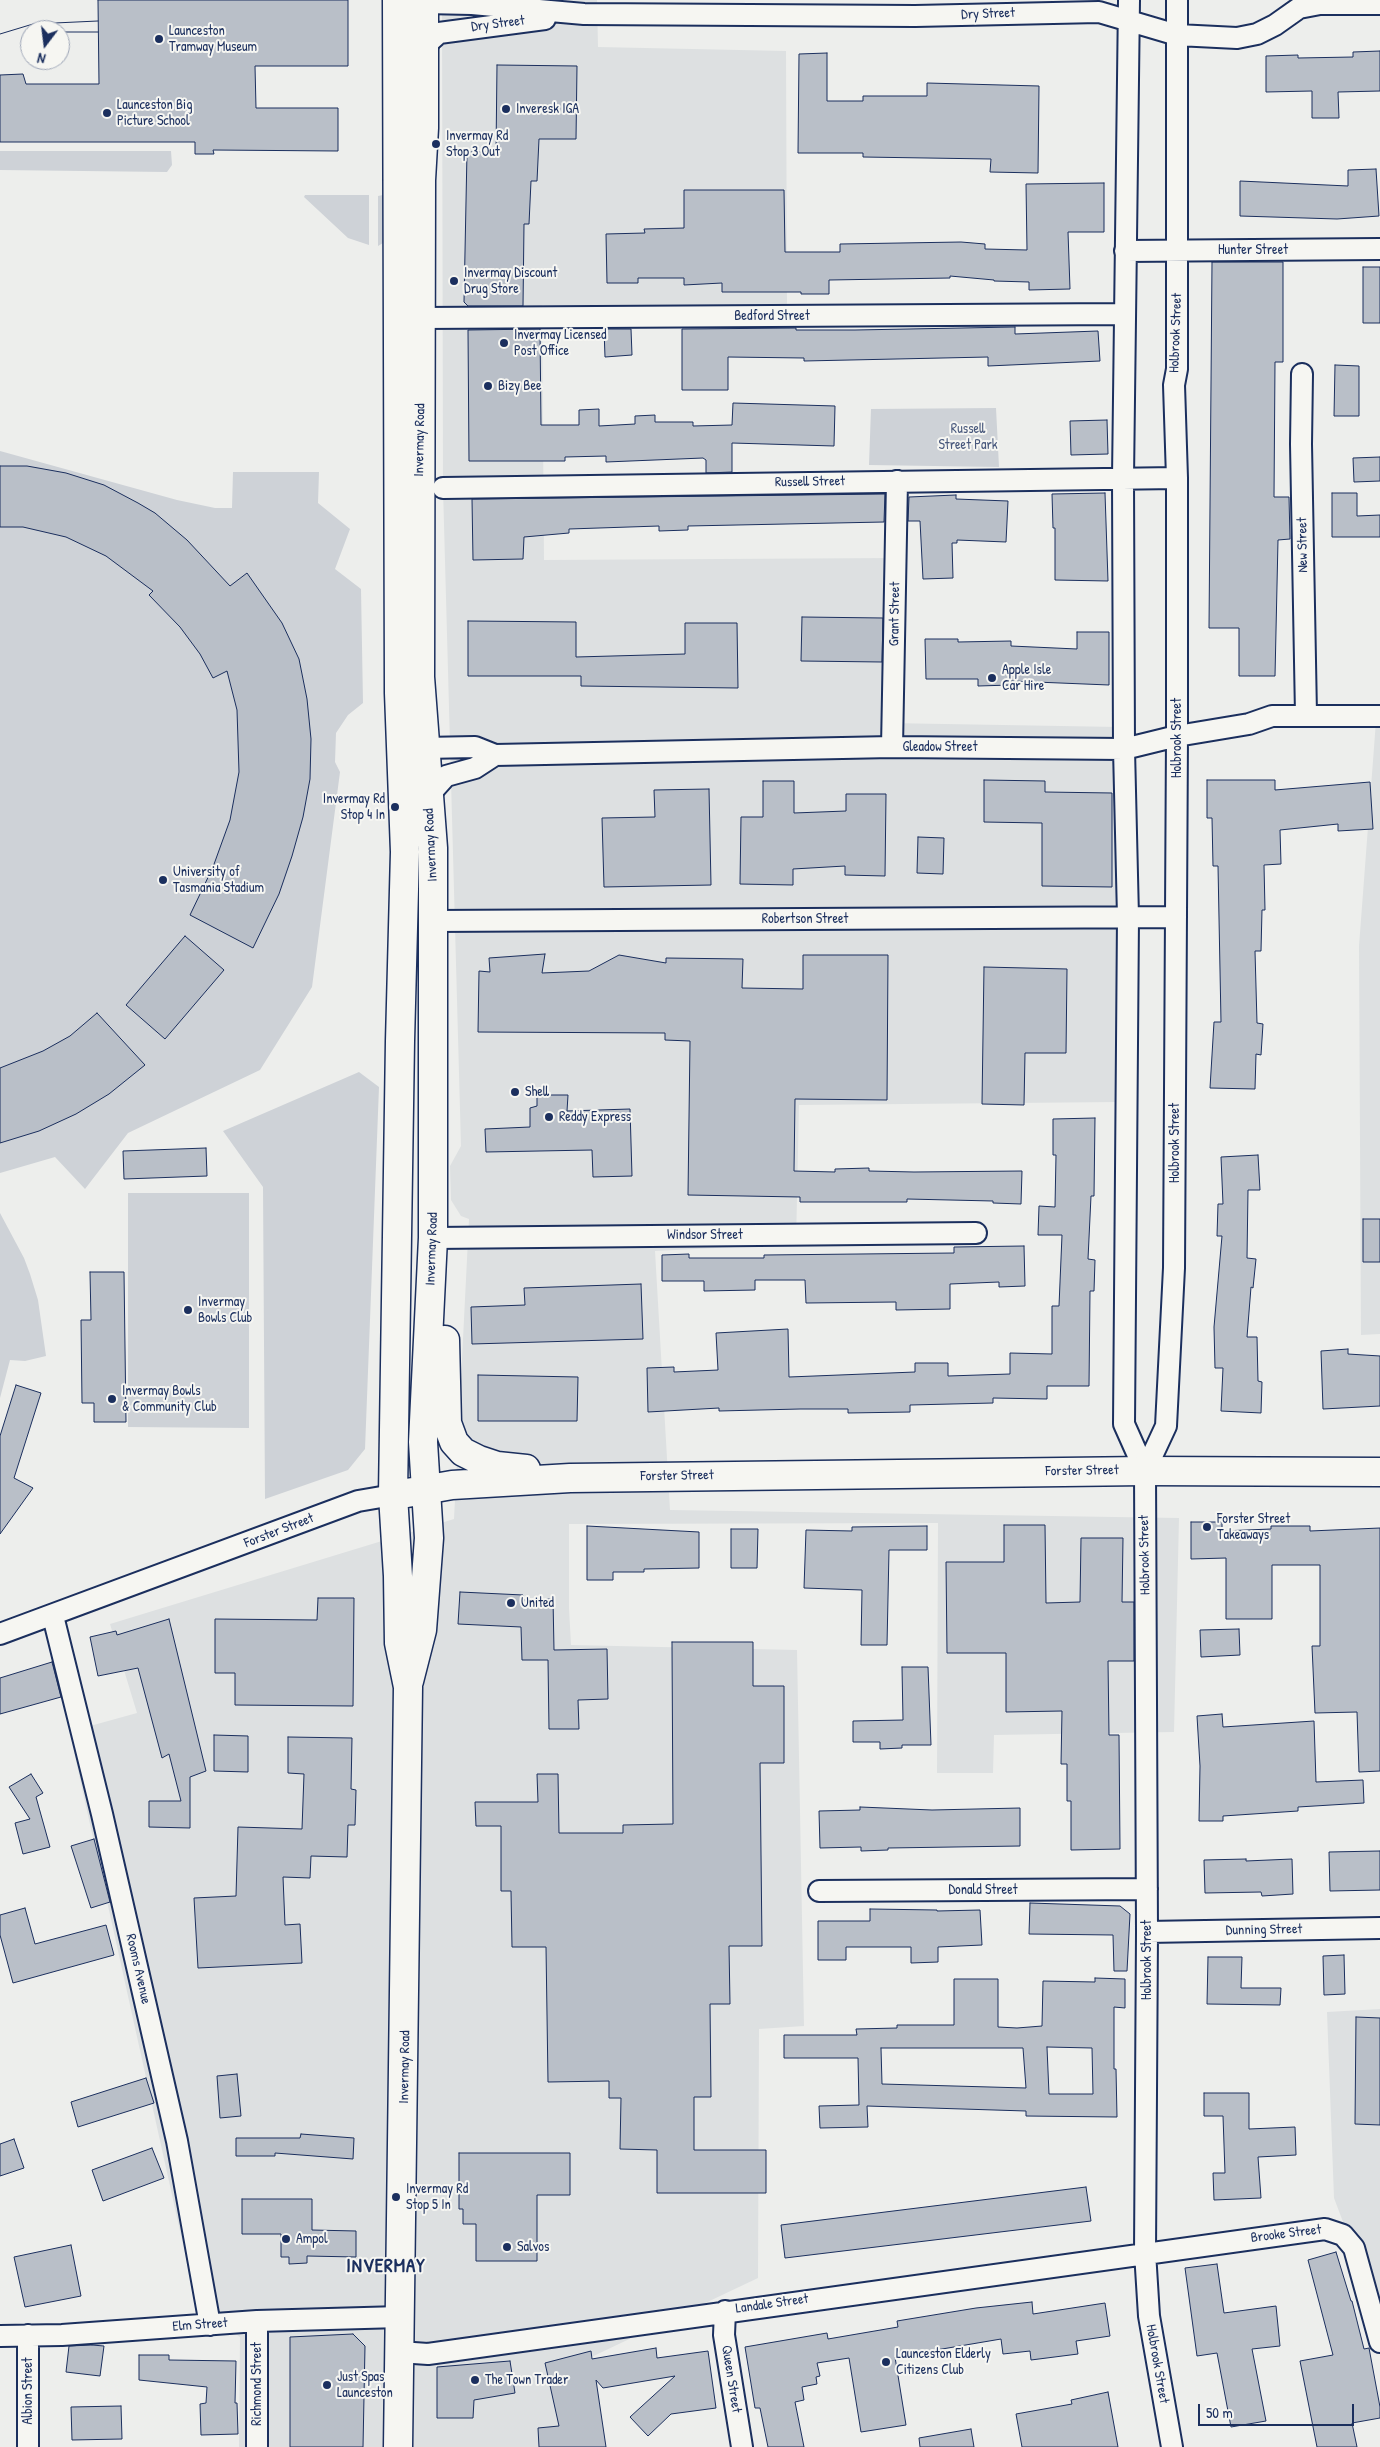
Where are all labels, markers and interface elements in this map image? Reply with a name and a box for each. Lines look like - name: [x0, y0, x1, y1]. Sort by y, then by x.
- street label: Dry Street: [961, 5, 1015, 23]
- street label: Dry Street: [470, 12, 526, 36]
- north arrow: [20, 20, 70, 70]
- place label: Launceston Tramway Museum: [169, 23, 257, 56]
- marker: Launceston Tramway Museum: [153, 33, 165, 45]
- text: N: [35, 49, 47, 69]
- place label: Launceston Big Picture School: [117, 97, 192, 130]
- place label: Inveresk IGA: [516, 101, 579, 117]
- marker: Inveresk IGA: [500, 103, 512, 115]
- marker: Launceston Big Picture School: [101, 107, 113, 119]
- place label: Invermay Rd Stop 3 Out: [446, 128, 508, 160]
- marker: Invermay Rd Stop 3 Out: [430, 138, 442, 150]
- street label: Hunter Street: [1218, 242, 1288, 258]
- place label: Invermay Discount Drug Store: [464, 265, 557, 298]
- marker: Invermay Discount Drug Store: [448, 275, 460, 287]
- street label: Holbrook Street: [1166, 293, 1186, 373]
- street label: Bedford Street: [734, 308, 810, 324]
- place label: Invermay Licensed Post Office: [514, 327, 606, 360]
- marker: Invermay Licensed Post Office: [498, 337, 510, 349]
- place label: Bizy Bee: [498, 378, 542, 394]
- marker: Bizy Bee: [482, 380, 494, 392]
- street label: Invermay Road: [411, 403, 429, 477]
- park label: Russell Street Park: [938, 421, 998, 454]
- street label: Russell Street: [775, 473, 845, 491]
- street label: New Street: [1294, 517, 1312, 573]
- street label: Grant Street: [886, 582, 904, 646]
- place label: Apple Isle Car Hire: [1002, 662, 1051, 694]
- marker: Apple Isle Car Hire: [986, 672, 998, 684]
- street label: Holbrook Street: [1169, 698, 1185, 778]
- street label: Gleadow Street: [903, 739, 977, 755]
- place label: Invermay Rd Stop 4 In: [323, 791, 385, 824]
- marker: Invermay Rd Stop 4 In: [389, 801, 401, 813]
- street label: Invermay Road: [421, 808, 441, 882]
- place label: University of Tasmania Stadium: [173, 864, 264, 896]
- marker: University of Tasmania Stadium: [157, 874, 169, 886]
- street label: Robertson Street: [762, 911, 848, 927]
- place label: Shell: [525, 1084, 549, 1100]
- marker: Shell: [509, 1086, 521, 1098]
- street label: Holbrook Street: [1167, 1103, 1183, 1183]
- place label: Reddy Express: [559, 1109, 631, 1125]
- marker: Reddy Express: [543, 1111, 555, 1123]
- street label: Invermay Road: [422, 1212, 442, 1286]
- street label: Windsor Street: [667, 1227, 743, 1243]
- place label: Invermay Bowls Club: [198, 1294, 252, 1326]
- marker: Invermay Bowls Club: [182, 1304, 194, 1316]
- place label: Invermay Bowls & Community Club: [122, 1383, 217, 1415]
- marker: Invermay Bowls & Community Club: [106, 1393, 118, 1405]
- street label: Forster Street: [1045, 1462, 1119, 1480]
- street label: Forster Street: [640, 1467, 714, 1485]
- street label: Forster Street: [242, 1510, 316, 1552]
- place label: Forster Street Takeaways: [1217, 1511, 1290, 1544]
- street label: Holbrook Street: [1136, 1515, 1154, 1595]
- marker: Forster Street Takeaways: [1201, 1521, 1213, 1533]
- place label: United: [521, 1595, 554, 1611]
- marker: United: [505, 1597, 517, 1609]
- street label: Donald Street: [948, 1882, 1018, 1898]
- street label: Holbrook Street: [1139, 1920, 1155, 2000]
- street label: Dunning Street: [1226, 1921, 1302, 1939]
- street label: Rooms Avenue: [122, 1932, 154, 2006]
- street label: Invermay Road: [396, 2030, 414, 2104]
- place label: Invermay Rd Stop 5 In: [406, 2181, 468, 2214]
- marker: Invermay Rd Stop 5 In: [390, 2191, 402, 2203]
- street label: Brooke Street: [1250, 2221, 1322, 2247]
- place label: Ampol: [296, 2231, 328, 2247]
- marker: Ampol: [280, 2233, 292, 2245]
- place label: Salvos: [517, 2239, 549, 2255]
- marker: Salvos: [501, 2241, 513, 2253]
- district label: INVERMAY: [345, 2256, 427, 2278]
- street label: Landale Street: [735, 2291, 809, 2317]
- street label: Elm Street: [172, 2315, 228, 2335]
- street label: Holbrook Street: [1142, 2323, 1172, 2405]
- street label: Richmond Street: [249, 2342, 265, 2426]
- street label: Queen Street: [717, 2344, 745, 2414]
- place label: Launceston Elderly Citizens Club: [896, 2346, 991, 2378]
- marker: Launceston Elderly Citizens Club: [880, 2356, 892, 2368]
- street label: Albion Street: [20, 2357, 36, 2425]
- place label: Just Spas Launceston: [337, 2369, 393, 2402]
- place label: The Town Trader: [485, 2372, 568, 2388]
- marker: The Town Trader: [469, 2374, 481, 2386]
- marker: Just Spas Launceston: [321, 2379, 333, 2391]
- scale bar: [1200, 2394, 1356, 2426]
- text: 50 m: [1206, 2402, 1233, 2423]

